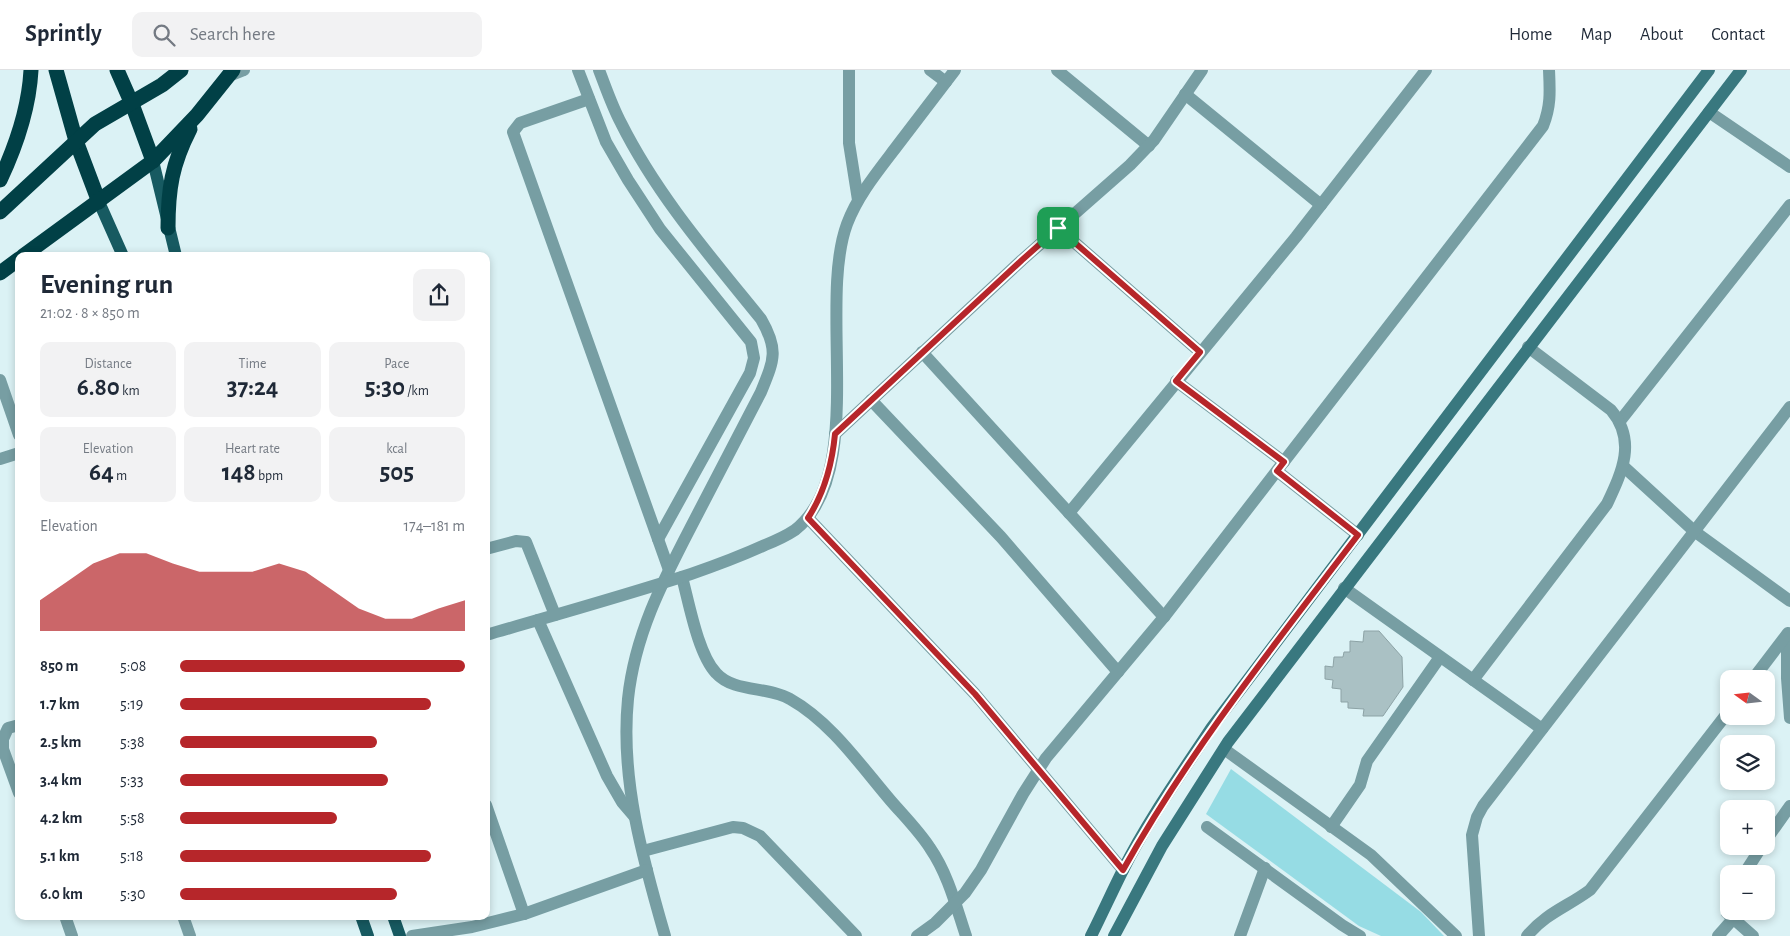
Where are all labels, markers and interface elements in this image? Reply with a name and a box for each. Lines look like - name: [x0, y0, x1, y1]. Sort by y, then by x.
- search box: [132, 12, 482, 57]
- icon: search: [150, 21, 178, 49]
- text: Sprintly: [25, 22, 102, 46]
- text: Search here: [190, 25, 276, 44]
- text: Home: [1509, 26, 1552, 44]
- text: Map: [1580, 26, 1612, 44]
- text: About: [1640, 26, 1683, 44]
- text: Contact: [1711, 26, 1765, 44]
- pin: [1037, 207, 1079, 249]
- icon: arrive: [1044, 214, 1072, 242]
- button: share: [413, 269, 465, 321]
- text: Evening run: [40, 271, 173, 299]
- text: 21:02 · 8 × 850 m: [40, 305, 140, 321]
- text: Distance: [84, 357, 132, 371]
- text: Time: [239, 357, 266, 371]
- text: Pace: [384, 357, 409, 371]
- text: 6.80: [77, 375, 120, 400]
- text: 37:24: [227, 375, 278, 400]
- text: 5:30: [365, 375, 405, 400]
- text: km: [120, 384, 140, 398]
- text: /km: [405, 384, 429, 398]
- text: Elevation: [83, 442, 133, 456]
- text: Heart rate: [225, 442, 280, 456]
- text: kcal: [386, 442, 407, 456]
- text: 64: [89, 460, 114, 485]
- text: 148: [222, 460, 256, 485]
- text: 505: [380, 460, 414, 485]
- text: m: [114, 469, 127, 483]
- text: bpm: [256, 469, 283, 483]
- text: Elevation: [40, 518, 98, 534]
- text: 174–181 m: [403, 518, 465, 534]
- text: 850 m: [40, 658, 78, 674]
- text: 5:08: [120, 658, 146, 674]
- north arrow: [1720, 670, 1775, 725]
- map controls: [1720, 670, 1775, 920]
- text: 1.7 km: [40, 696, 80, 712]
- text: 5:19: [120, 696, 143, 712]
- text: 2.5 km: [40, 734, 81, 750]
- text: 5:38: [120, 734, 145, 750]
- button: layers: [1720, 735, 1775, 790]
- text: 3.4 km: [40, 772, 82, 788]
- text: 5:33: [120, 772, 144, 788]
- button: +: [1720, 800, 1775, 855]
- text: 4.2 km: [40, 810, 83, 826]
- text: 5:58: [120, 810, 145, 826]
- text: 5.1 km: [40, 848, 80, 864]
- text: 5:18: [120, 848, 143, 864]
- button: −: [1720, 865, 1775, 920]
- text: 6.0 km: [40, 886, 83, 902]
- text: 5:30: [120, 886, 145, 902]

